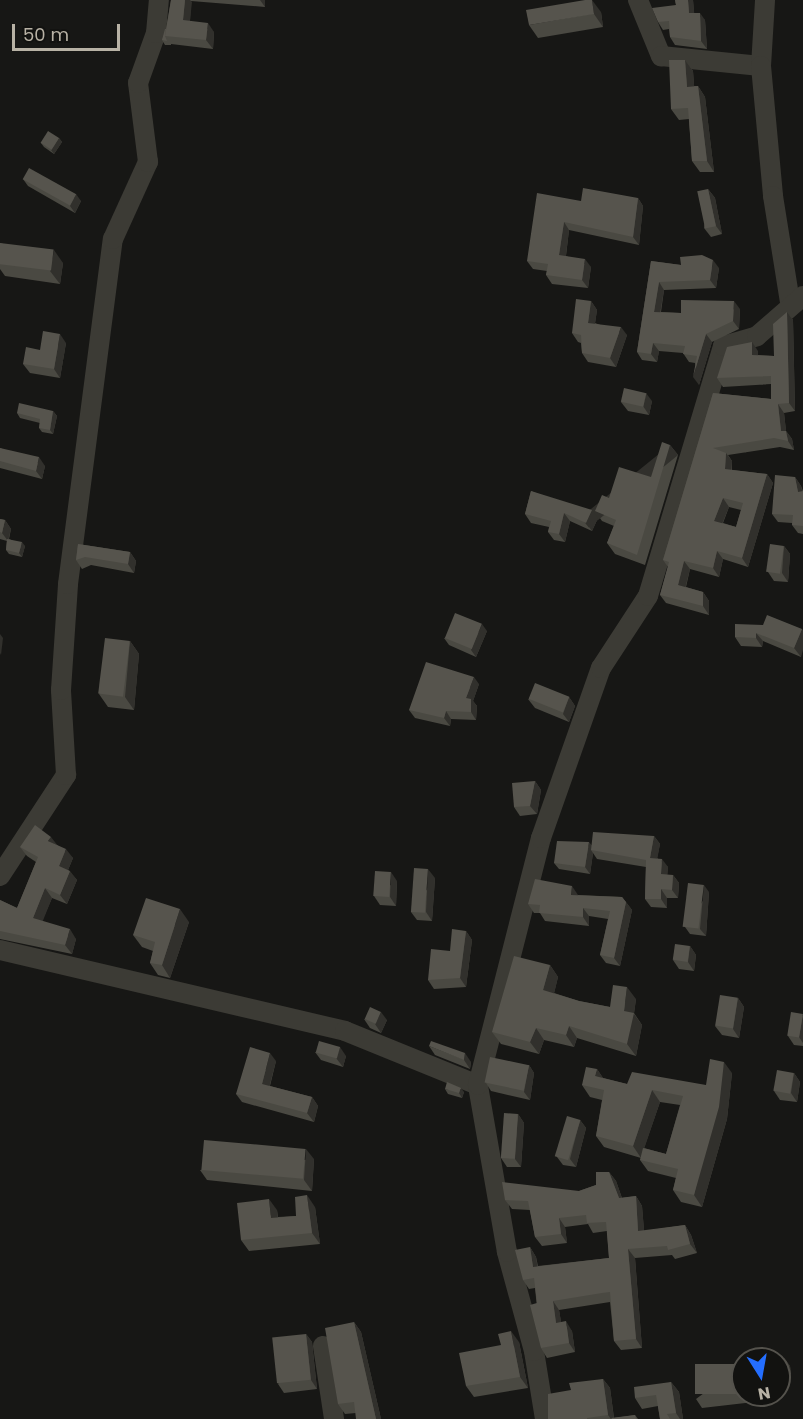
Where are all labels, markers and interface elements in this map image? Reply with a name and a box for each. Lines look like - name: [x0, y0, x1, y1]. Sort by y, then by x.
- scale bar: [15, 12, 123, 50]
- text: 50 m: [23, 22, 69, 47]
- north arrow: [731, 1347, 791, 1407]
- text: N: [756, 1381, 772, 1406]

